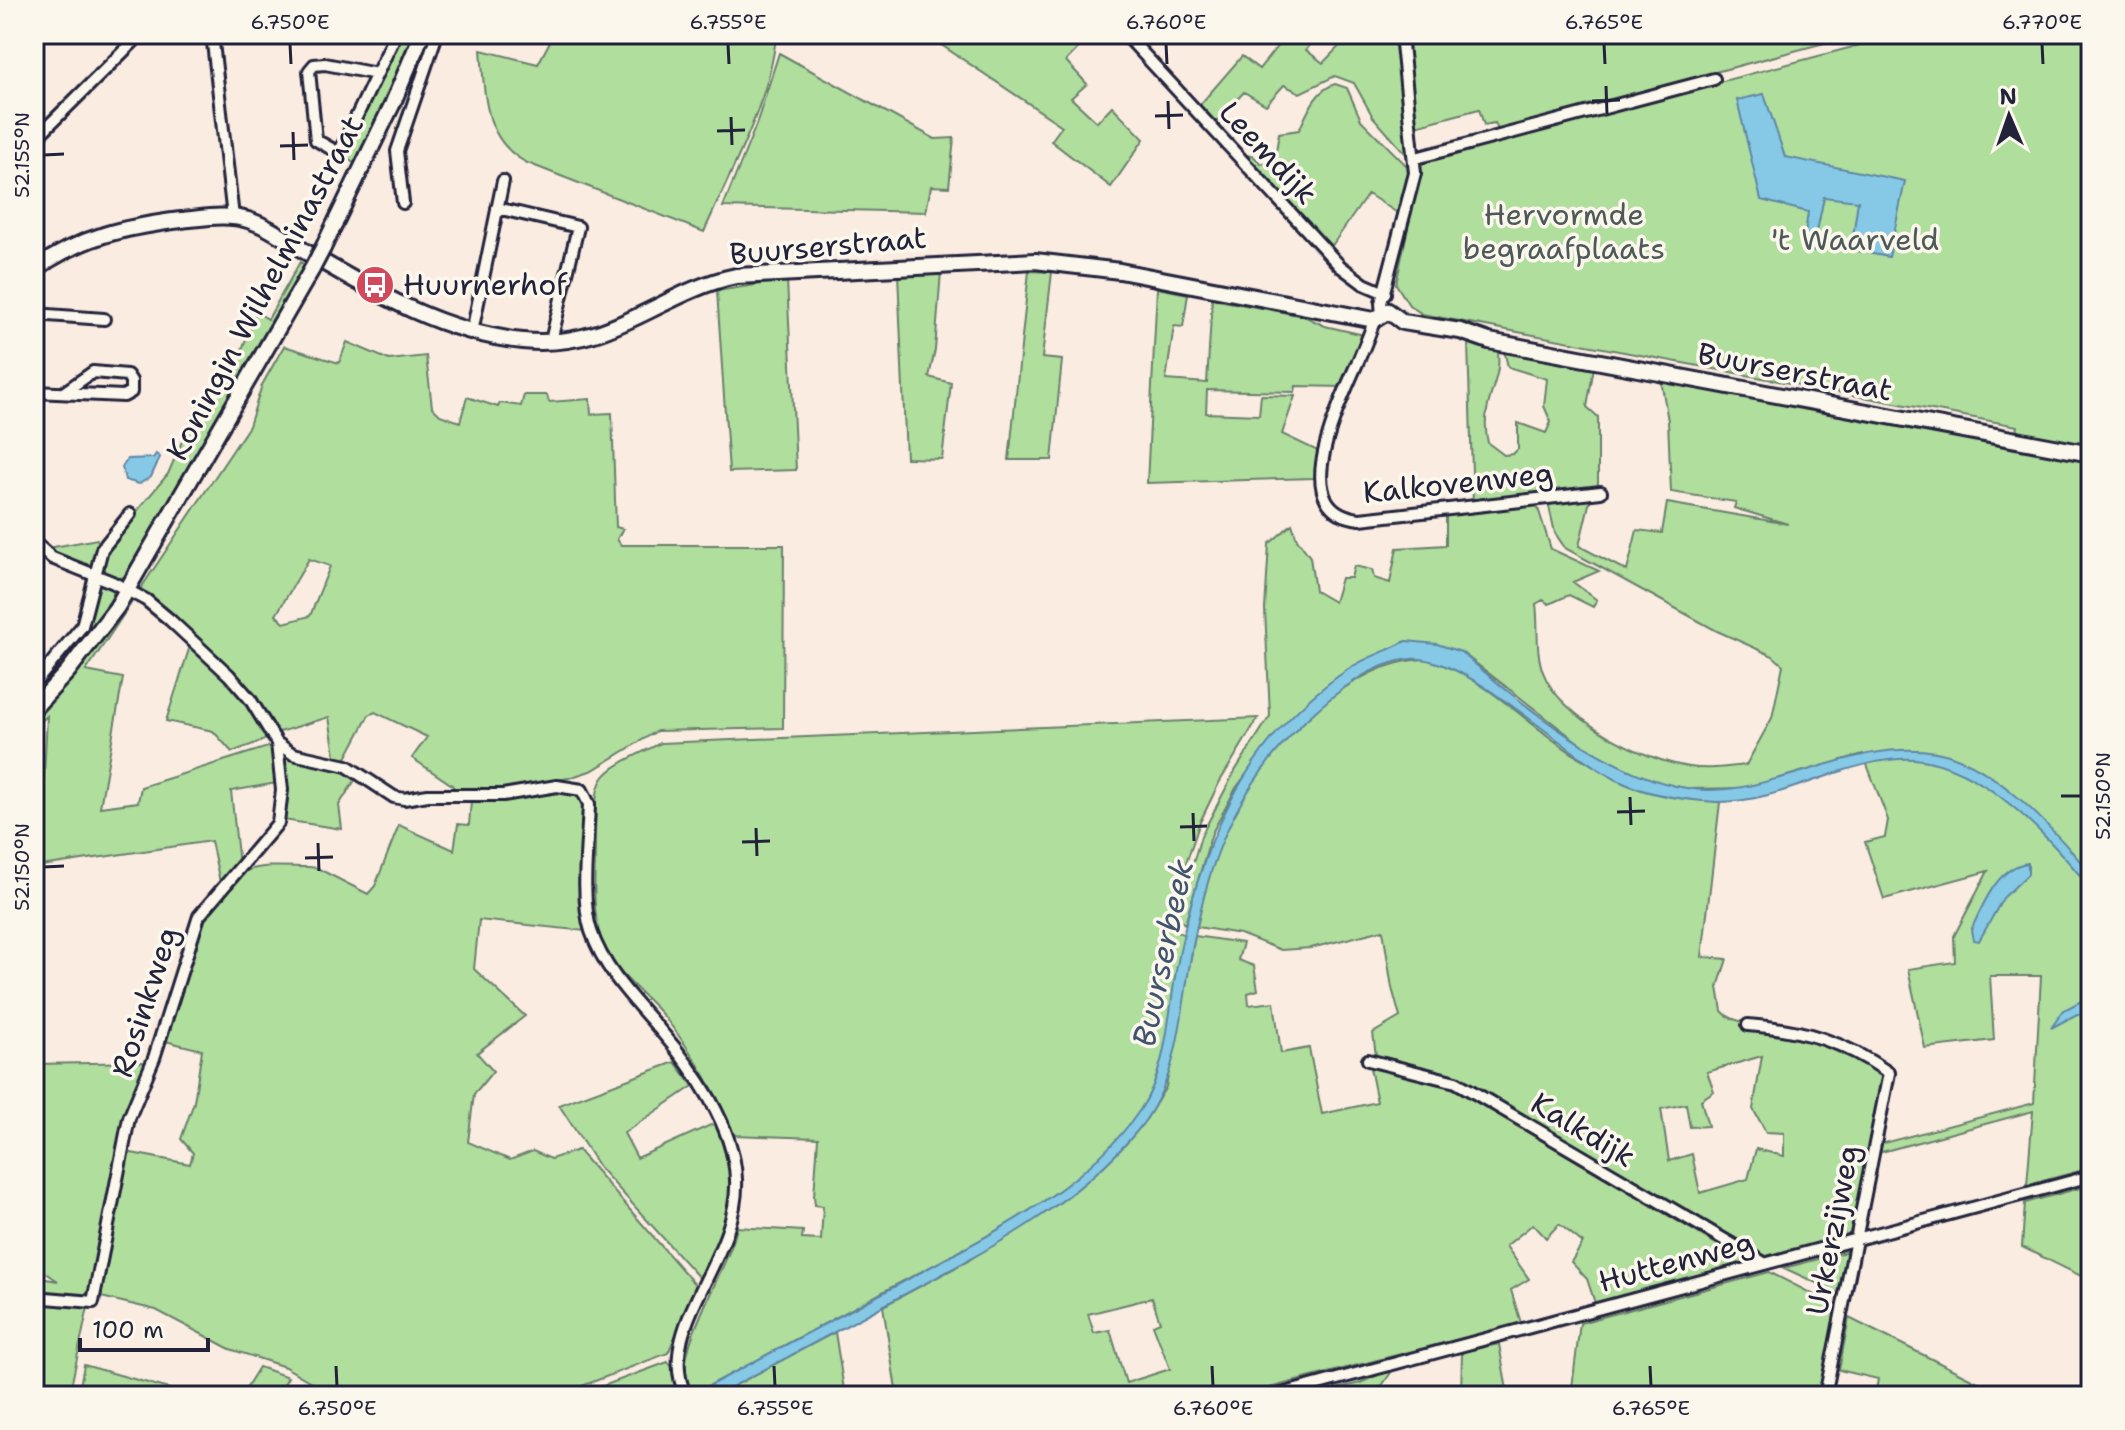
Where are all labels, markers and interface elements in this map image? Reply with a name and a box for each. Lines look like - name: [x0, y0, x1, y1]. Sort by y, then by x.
- text: 6.750°E: [250, 9, 330, 35]
- text: 6.755°E: [690, 9, 766, 35]
- text: 6.760°E: [1126, 9, 1206, 35]
- text: 6.765°E: [1565, 9, 1643, 35]
- text: 6.770°E: [2002, 9, 2082, 35]
- north arrow: [1969, 76, 2049, 156]
- text: N: [1999, 82, 2018, 111]
- street label: Leemdijk: [1210, 92, 1327, 213]
- street label: Koningin Wilhelminastraat: [156, 108, 373, 467]
- text: 52.155°N: [9, 112, 35, 198]
- park label: Hervormde begraafplaats: [1463, 194, 1665, 269]
- street label: Buurserstraat: [728, 216, 928, 275]
- park label: 't Waarveld: [1771, 219, 1939, 260]
- bus stop icon: Huurnerhof: [354, 264, 396, 306]
- place label: Huurnerhof: [403, 264, 568, 305]
- street label: Buurserstraat: [1694, 333, 1896, 410]
- street label: Kalkovenweg: [1361, 452, 1555, 513]
- text: 52.150°N: [2090, 752, 2116, 840]
- text: 52.150°N: [9, 823, 35, 911]
- water label: Buurserbeek: [1122, 855, 1203, 1051]
- street label: Rosinkweg: [101, 921, 188, 1082]
- street label: Kalkdijk: [1523, 1082, 1643, 1177]
- street label: Urkerzijweg: [1796, 1141, 1869, 1319]
- street label: Huttenweg: [1594, 1221, 1758, 1302]
- scale bar: [80, 1302, 208, 1352]
- text: 100 m: [92, 1314, 164, 1346]
- text: 6.750°E: [297, 1395, 377, 1421]
- text: 6.755°E: [737, 1395, 813, 1421]
- text: 6.760°E: [1173, 1395, 1253, 1421]
- text: 6.765°E: [1612, 1395, 1690, 1421]

